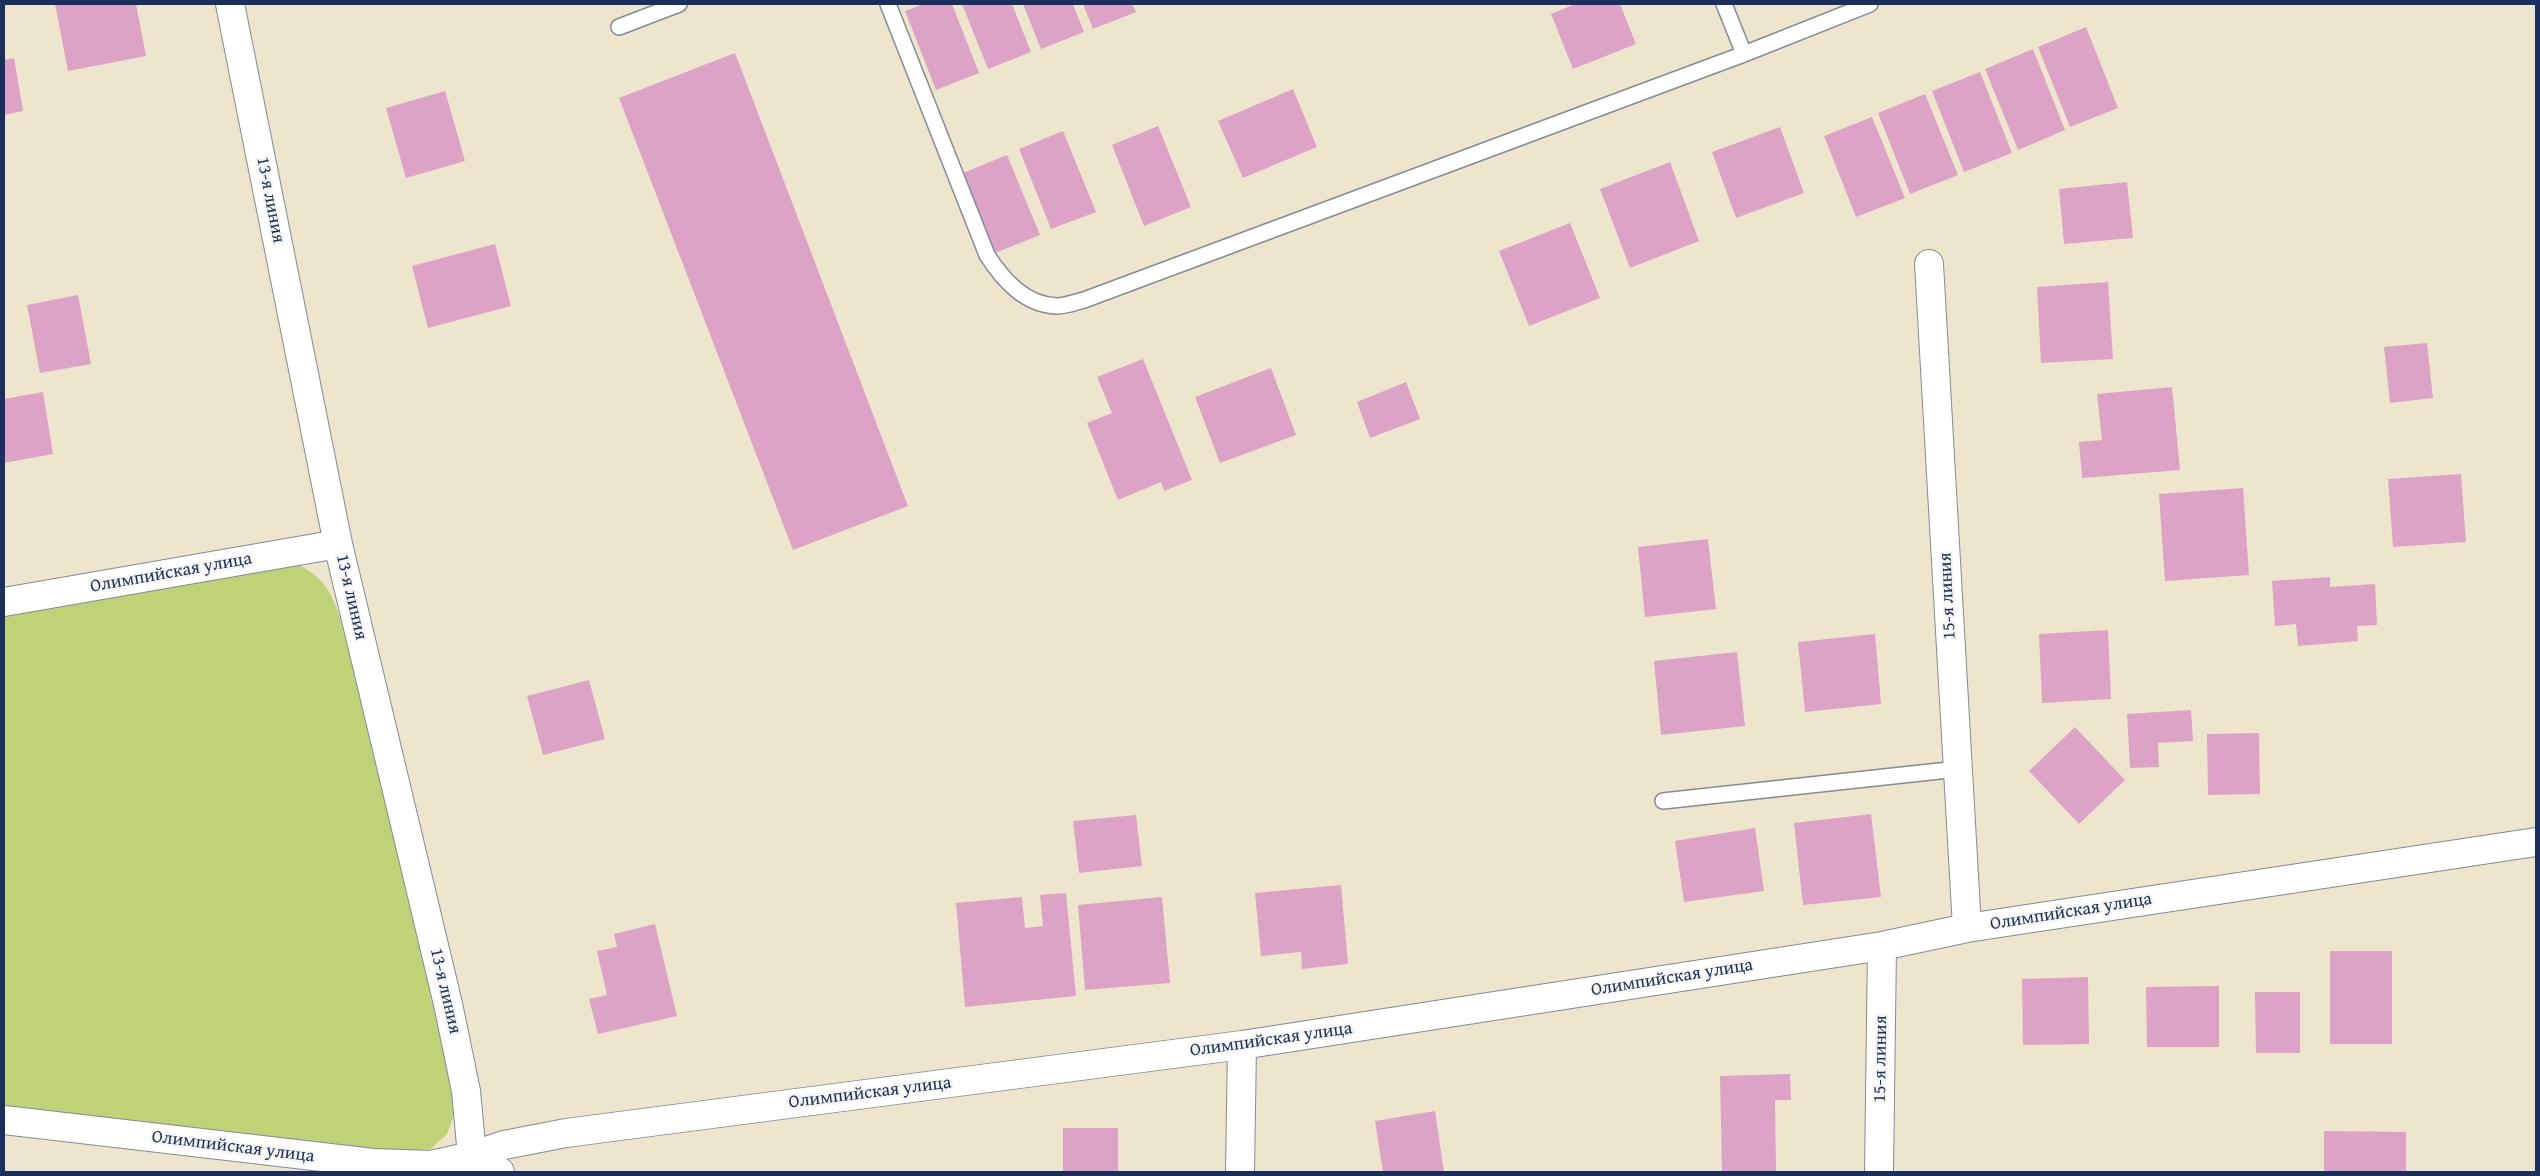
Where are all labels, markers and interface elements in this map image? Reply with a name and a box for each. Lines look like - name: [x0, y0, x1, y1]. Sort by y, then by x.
- street label: 13-я линия: [251, 155, 289, 245]
- street label: Олимпийская улица: [89, 548, 253, 598]
- street label: 13-я линия: [331, 552, 371, 642]
- street label: 15-я линия: [1935, 552, 1961, 640]
- street label: Олимпийская улица: [1989, 889, 2153, 935]
- street label: 13-я линия: [425, 946, 465, 1036]
- street label: Олимпийская улица: [1590, 955, 1754, 1001]
- street label: 15-я линия: [1869, 1015, 1893, 1103]
- street label: Олимпийская улица: [1188, 1018, 1354, 1062]
- street label: Олимпийская улица: [787, 1072, 953, 1114]
- street label: Олимпийская улица: [150, 1126, 316, 1168]

